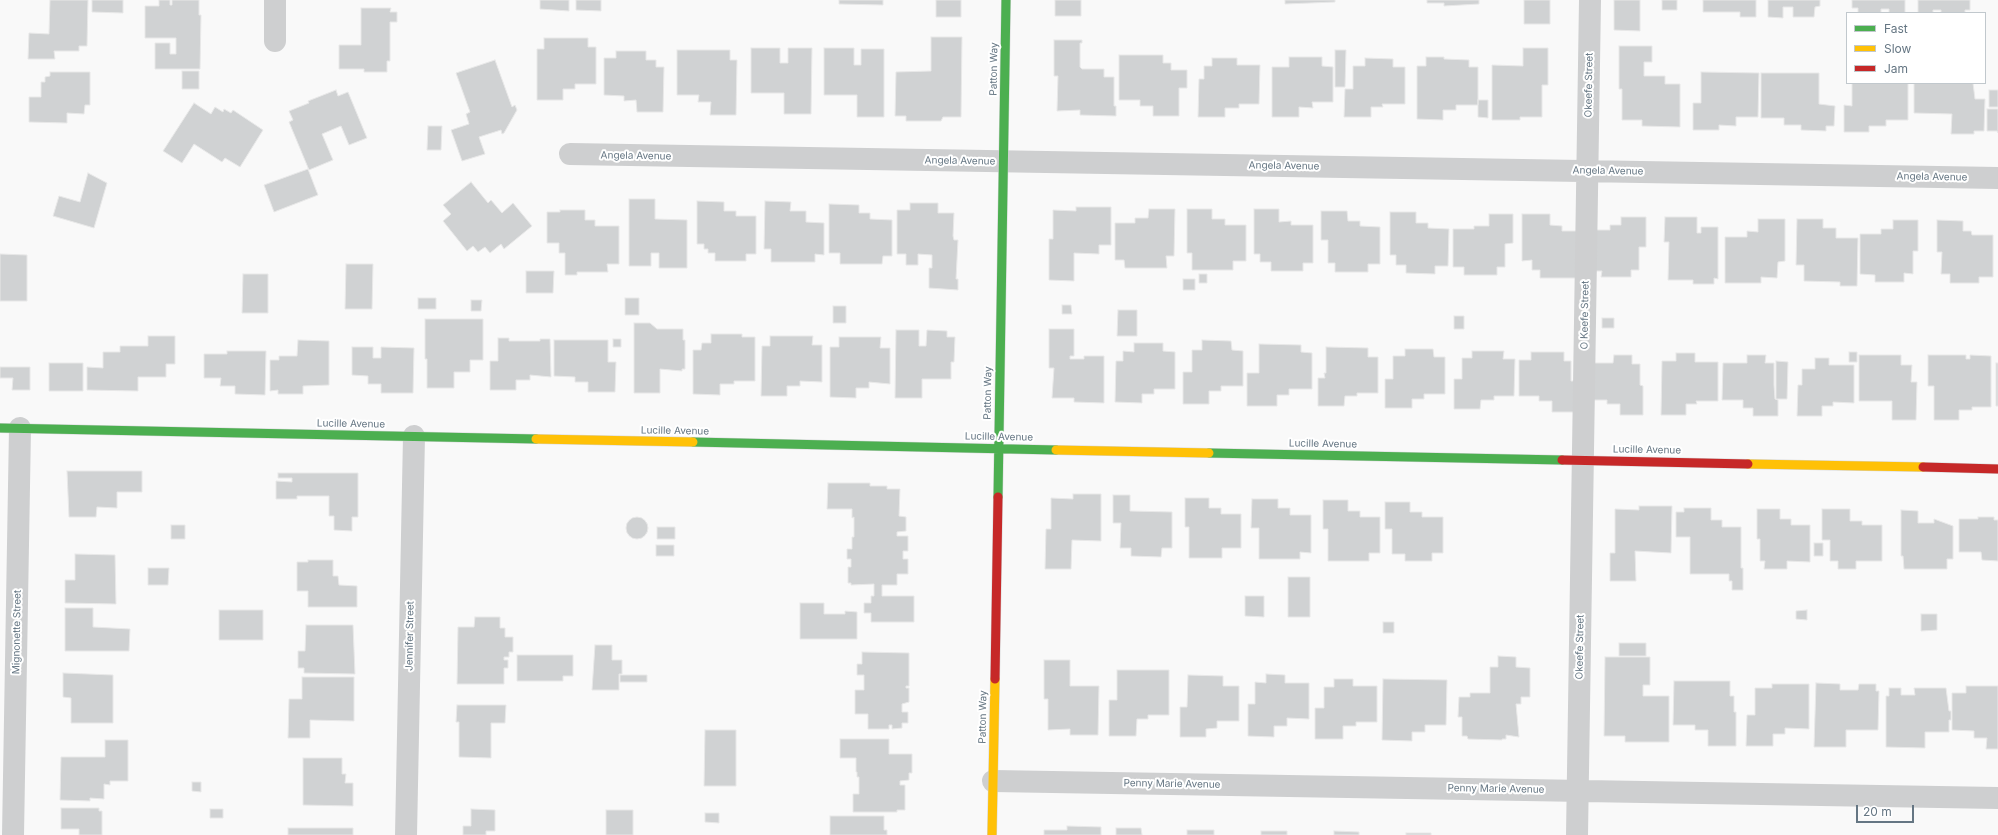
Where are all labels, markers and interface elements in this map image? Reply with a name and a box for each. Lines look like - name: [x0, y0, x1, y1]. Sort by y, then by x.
- legend: [1846, 12, 1986, 84]
- text: Fast: [1884, 21, 1908, 36]
- text: Slow: [1884, 41, 1911, 56]
- street label: Patton Way: [988, 42, 1000, 96]
- street label: Okeefe Street: [1582, 52, 1596, 118]
- text: Jam: [1884, 61, 1908, 76]
- street label: Angela Avenue: [601, 149, 671, 163]
- street label: Angela Avenue: [925, 154, 995, 168]
- street label: Angela Avenue: [1249, 159, 1319, 173]
- street label: Angela Avenue: [1573, 164, 1643, 178]
- street label: Angela Avenue: [1897, 170, 1967, 184]
- street label: O Keefe Street: [1578, 281, 1592, 349]
- street label: Patton Way: [982, 366, 994, 420]
- street label: Lucille Avenue: [317, 417, 385, 431]
- street label: Lucille Avenue: [641, 424, 709, 438]
- street label: Lucille Avenue: [965, 430, 1033, 444]
- street label: Lucille Avenue: [1289, 437, 1357, 451]
- street label: Lucille Avenue: [1613, 443, 1681, 457]
- street label: Mignonette Street: [10, 590, 24, 674]
- street label: Jennifer Street: [403, 601, 417, 671]
- street label: Okeefe Street: [1573, 614, 1587, 680]
- street label: Patton Way: [977, 690, 989, 744]
- street label: Penny Marie Avenue: [1123, 777, 1221, 791]
- street label: Penny Marie Avenue: [1447, 782, 1545, 796]
- scale bar: [1858, 797, 1916, 823]
- text: 20 m: [1863, 804, 1892, 819]

